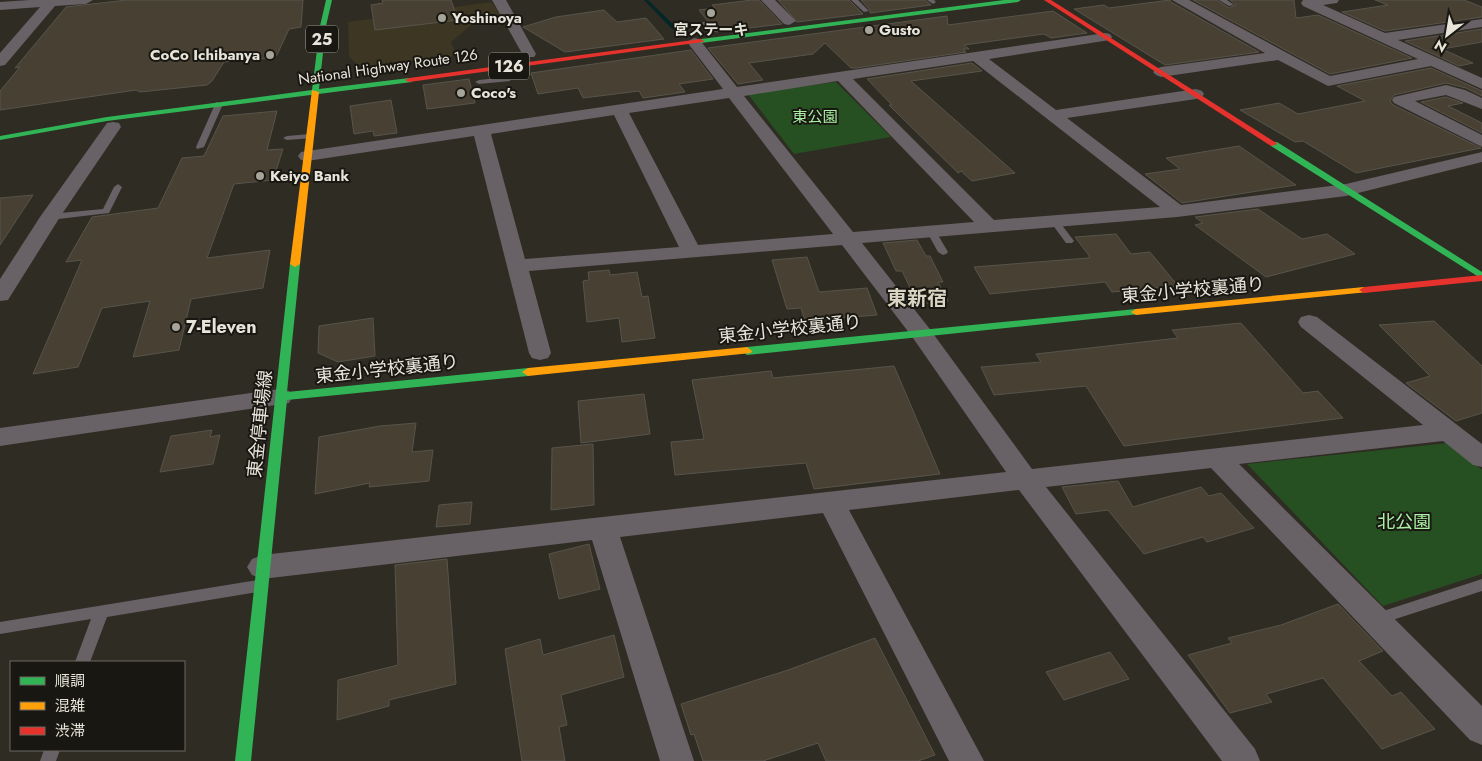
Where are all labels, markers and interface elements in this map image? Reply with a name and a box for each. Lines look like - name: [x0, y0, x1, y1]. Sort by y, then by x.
- place label: Yoshinoya: [451, 7, 522, 29]
- marker: 宮ステーキ: [705, 7, 717, 19]
- north arrow: [1422, 10, 1472, 60]
- marker: Yoshinoya: [436, 12, 448, 24]
- place label: 宮ステーキ: [673, 19, 749, 41]
- place label: Gusto: [879, 19, 920, 41]
- marker: Gusto: [863, 24, 875, 36]
- road number: 25: [306, 26, 338, 52]
- text: N: [1430, 35, 1450, 58]
- street label: National Highway Route 126: [297, 43, 479, 91]
- place label: CoCo Ichibanya: [150, 44, 260, 66]
- marker: CoCo Ichibanya: [264, 49, 276, 61]
- road number: 126: [489, 52, 529, 80]
- place label: Coco's: [471, 82, 516, 104]
- marker: Coco's: [455, 87, 467, 99]
- park label: 東公園: [792, 106, 838, 128]
- place label: Keiyo Bank: [270, 165, 349, 187]
- marker: Keiyo Bank: [254, 170, 266, 182]
- street label: 東金小学校裏通り: [1120, 271, 1266, 309]
- district label: 東新宿: [887, 284, 947, 313]
- street label: 東金小学校裏通り: [717, 309, 863, 349]
- place label: 7-Eleven: [186, 314, 257, 340]
- marker: 7-Eleven: [170, 321, 182, 333]
- street label: 東金小学校裏通り: [314, 349, 460, 389]
- street label: 東金停車場線: [241, 369, 279, 479]
- park label: 北公園: [1377, 509, 1431, 535]
- legend: [10, 661, 185, 751]
- text: 順調: [55, 670, 85, 692]
- text: 混雑: [55, 695, 85, 717]
- text: 渋滞: [55, 720, 85, 742]

